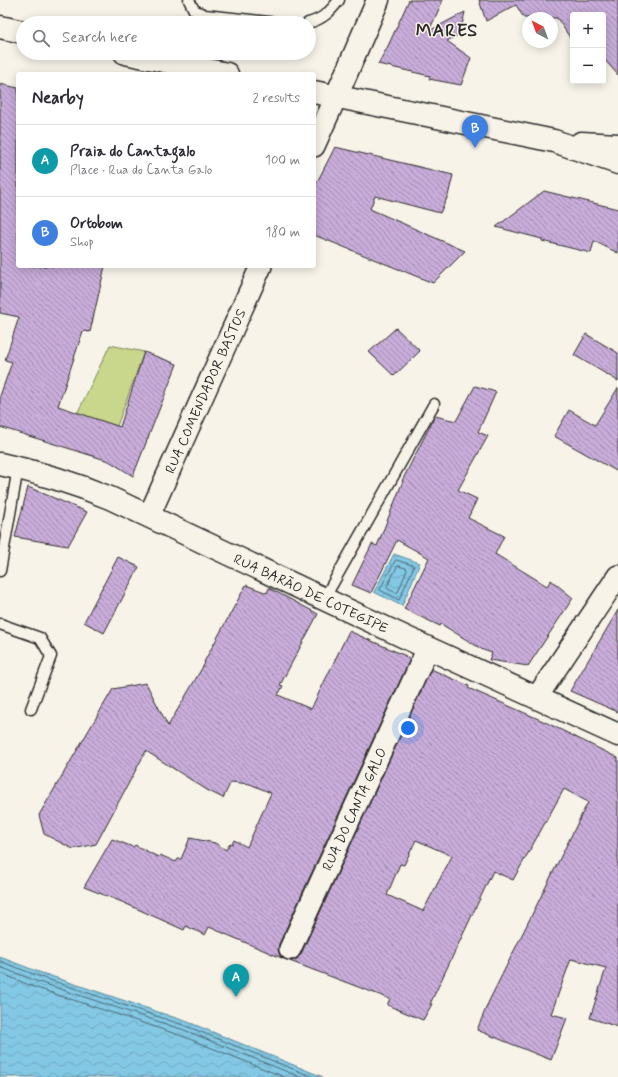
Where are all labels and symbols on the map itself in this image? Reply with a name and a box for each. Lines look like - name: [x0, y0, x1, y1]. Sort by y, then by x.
- north arrow: [522, 12, 558, 48]
- district label: MARES: [416, 19, 478, 43]
- pin: B: [462, 115, 488, 148]
- street label: RUA COMENDADOR BASTOS: [161, 306, 251, 477]
- street label: RUA BARÃO DE COTEGIPE: [230, 550, 391, 638]
- your location: [398, 718, 418, 738]
- street label: RUA DO CANTA GALO: [318, 745, 391, 874]
- pin: A: [223, 964, 249, 997]

